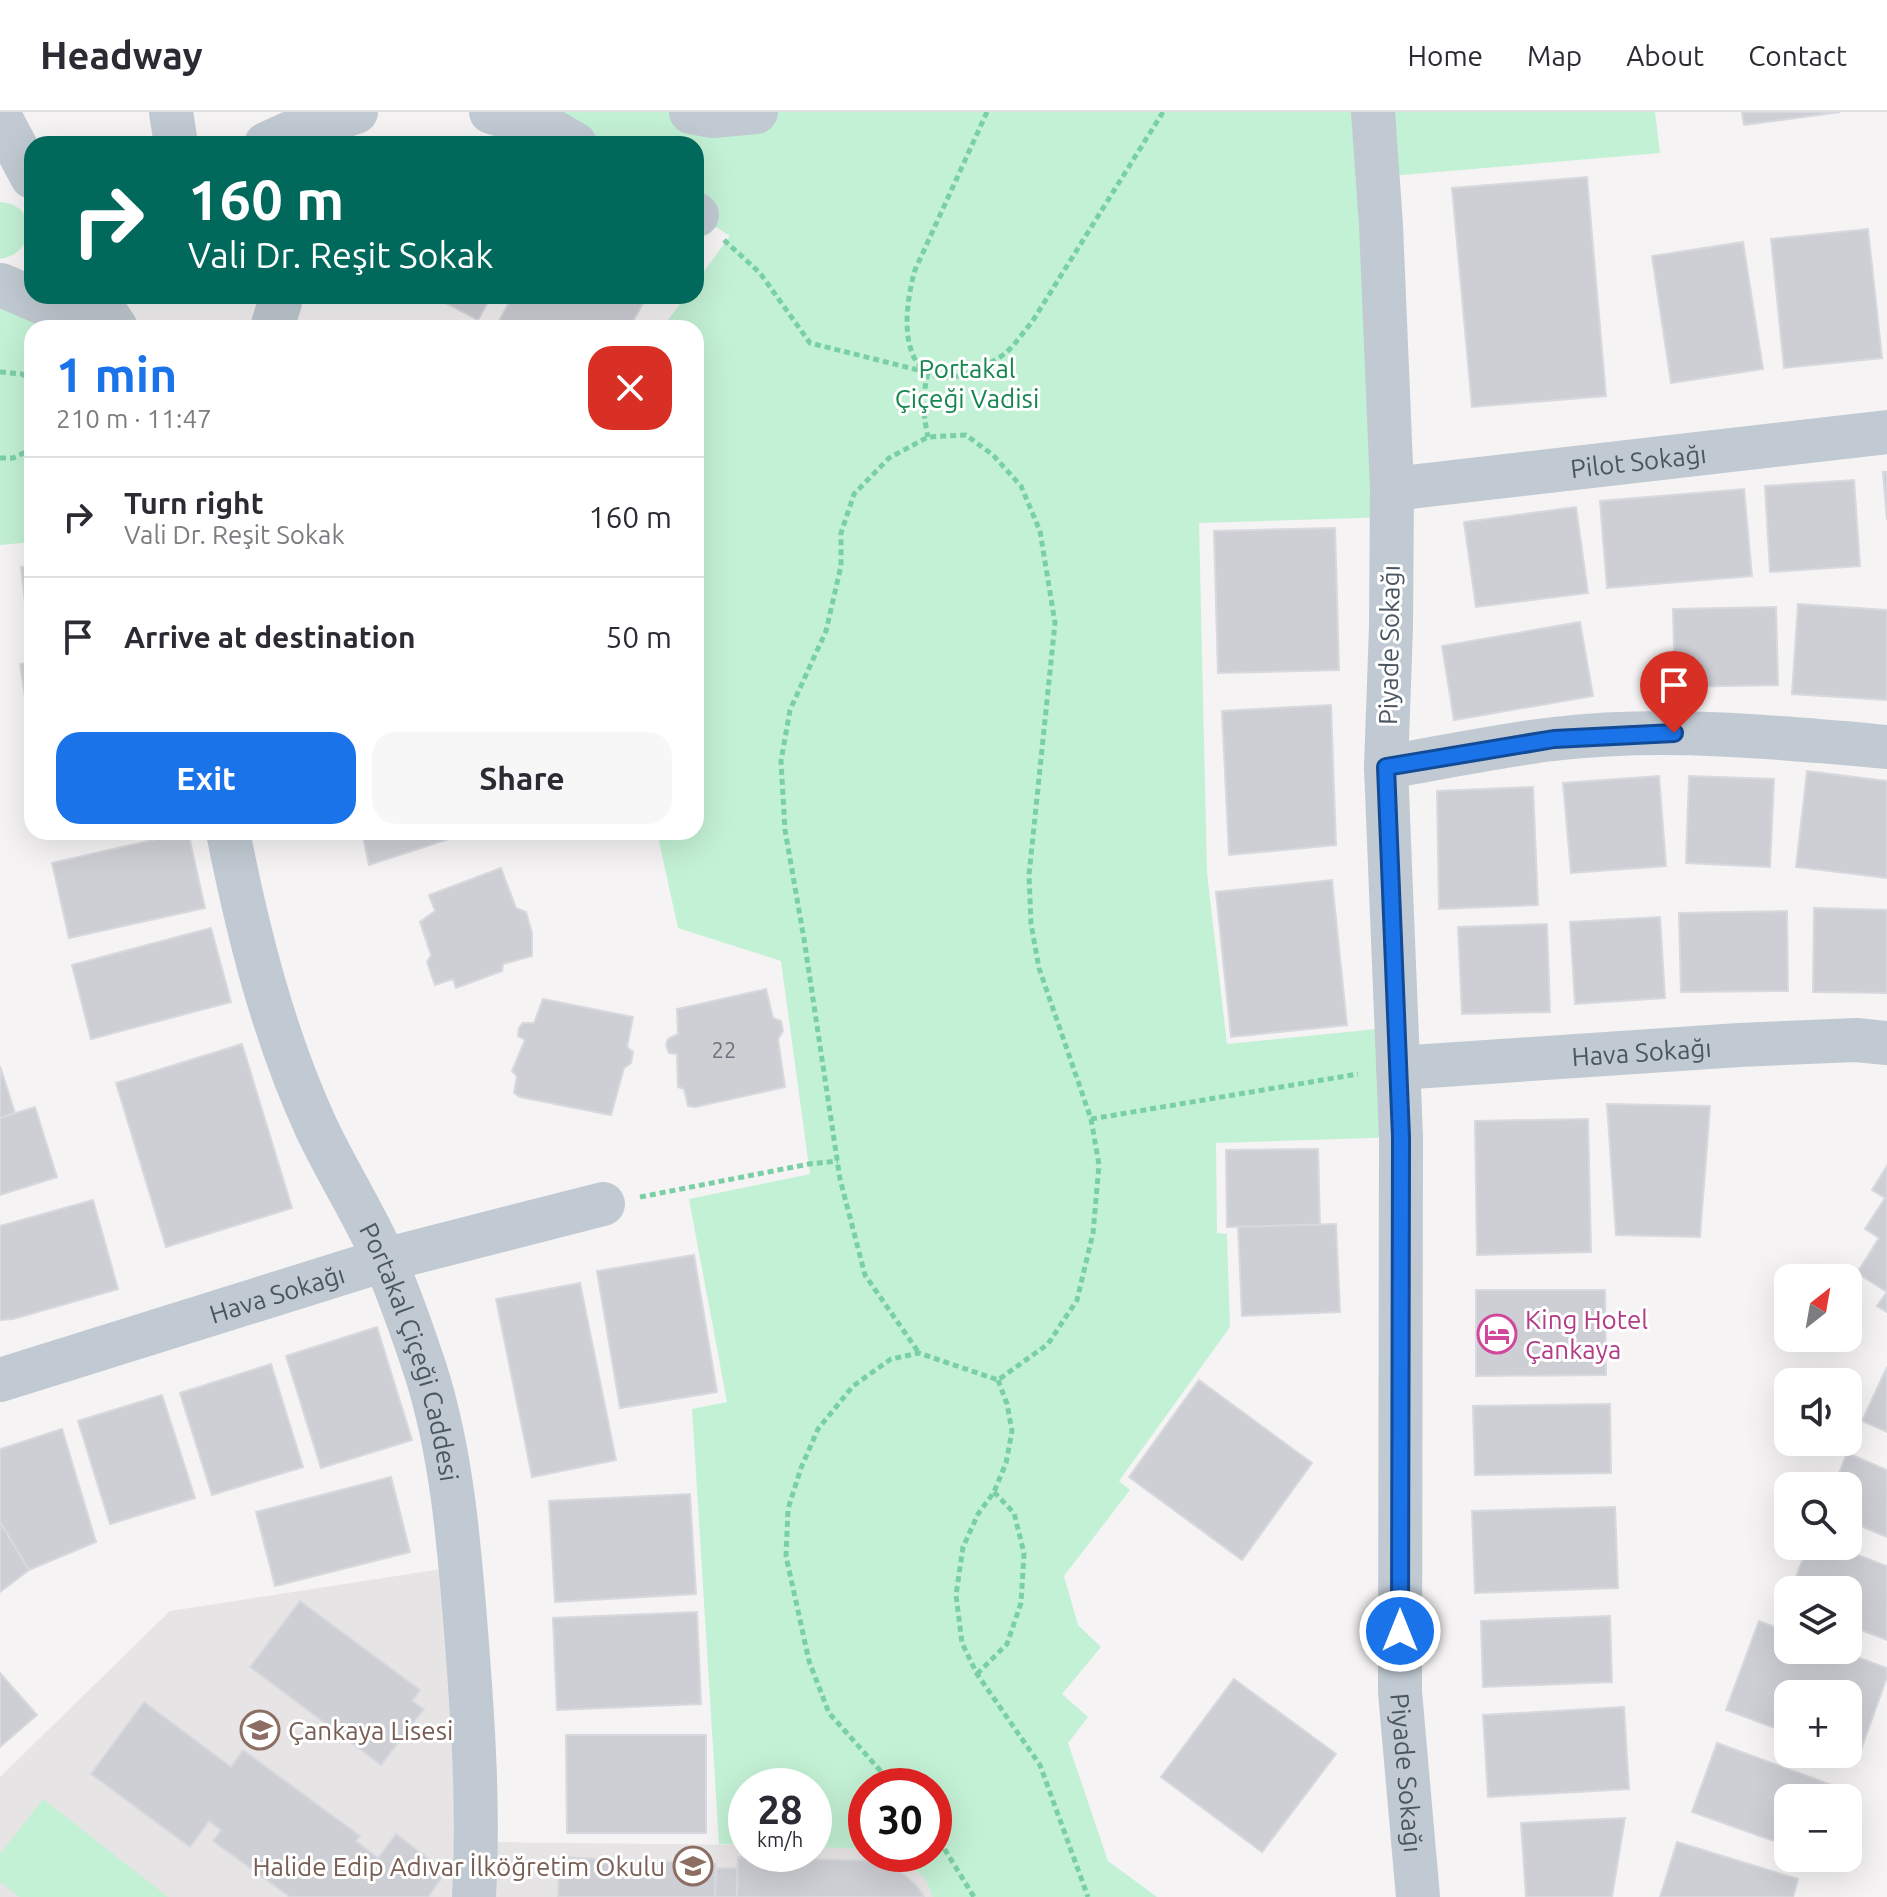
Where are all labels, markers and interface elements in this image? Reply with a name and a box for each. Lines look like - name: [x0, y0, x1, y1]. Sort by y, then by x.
- text: Headway: [40, 34, 203, 76]
- text: Home: [1408, 40, 1483, 71]
- text: Map: [1527, 40, 1582, 71]
- text: About: [1626, 40, 1704, 71]
- text: Contact: [1748, 40, 1847, 71]
- icon: right: [56, 168, 160, 272]
- text: 160 m: [188, 168, 344, 231]
- text: Vali Dr. Reşit Sokak: [188, 234, 493, 275]
- button: close: [588, 346, 672, 430]
- text: 1 min: [56, 347, 177, 401]
- park label: Portakal Çiçeği Vadisi: [895, 354, 1039, 413]
- text: 210 m · 11:47: [56, 404, 212, 433]
- street label: Pilot Sokağı: [1569, 438, 1708, 483]
- text: Turn right: [124, 486, 264, 520]
- icon: right: [56, 495, 100, 539]
- text: 160 m: [588, 500, 672, 534]
- text: Vali Dr. Reşit Sokak: [124, 520, 345, 549]
- street label: Piyade Sokağı: [1373, 565, 1405, 725]
- icon: arrive: [56, 615, 100, 659]
- text: Arrive at destination: [124, 620, 416, 654]
- text: 50 m: [605, 620, 672, 654]
- pin: [1640, 651, 1708, 733]
- icon: arrive: [1652, 663, 1696, 707]
- button: Exit: [56, 732, 356, 824]
- button: Share: [372, 732, 672, 824]
- street label: Hava Sokağı: [1571, 1032, 1712, 1071]
- house number: 22: [712, 1037, 736, 1062]
- street label: Portakal Çiçeği Caddesi: [354, 1218, 465, 1483]
- street label: Hava Sokağı: [206, 1259, 348, 1328]
- north arrow: [1774, 1264, 1862, 1352]
- map controls: [1774, 1264, 1862, 1872]
- place label: King Hotel Çankaya: [1525, 1305, 1648, 1364]
- hotel icon: King Hotel Çankaya: [1476, 1313, 1518, 1355]
- button: sound: [1774, 1368, 1862, 1456]
- button: search: [1774, 1472, 1862, 1560]
- button: layers: [1774, 1576, 1862, 1664]
- position arrow: [1358, 1589, 1442, 1673]
- button: +: [1774, 1680, 1862, 1768]
- street label: Piyade Sokağı: [1386, 1692, 1429, 1854]
- school or university icon: Çankaya Lisesi: [239, 1709, 281, 1751]
- place label: Çankaya Lisesi: [288, 1716, 453, 1745]
- speed limit sign: 30: [848, 1768, 952, 1872]
- button: −: [1774, 1784, 1862, 1872]
- text: 28: [757, 1787, 803, 1832]
- text: km/h: [757, 1828, 803, 1851]
- school or university icon: Halide Edip Adıvar İlköğretim Okulu: [672, 1845, 714, 1887]
- place label: Halide Edip Adıvar İlköğretim Okulu: [253, 1852, 665, 1881]

